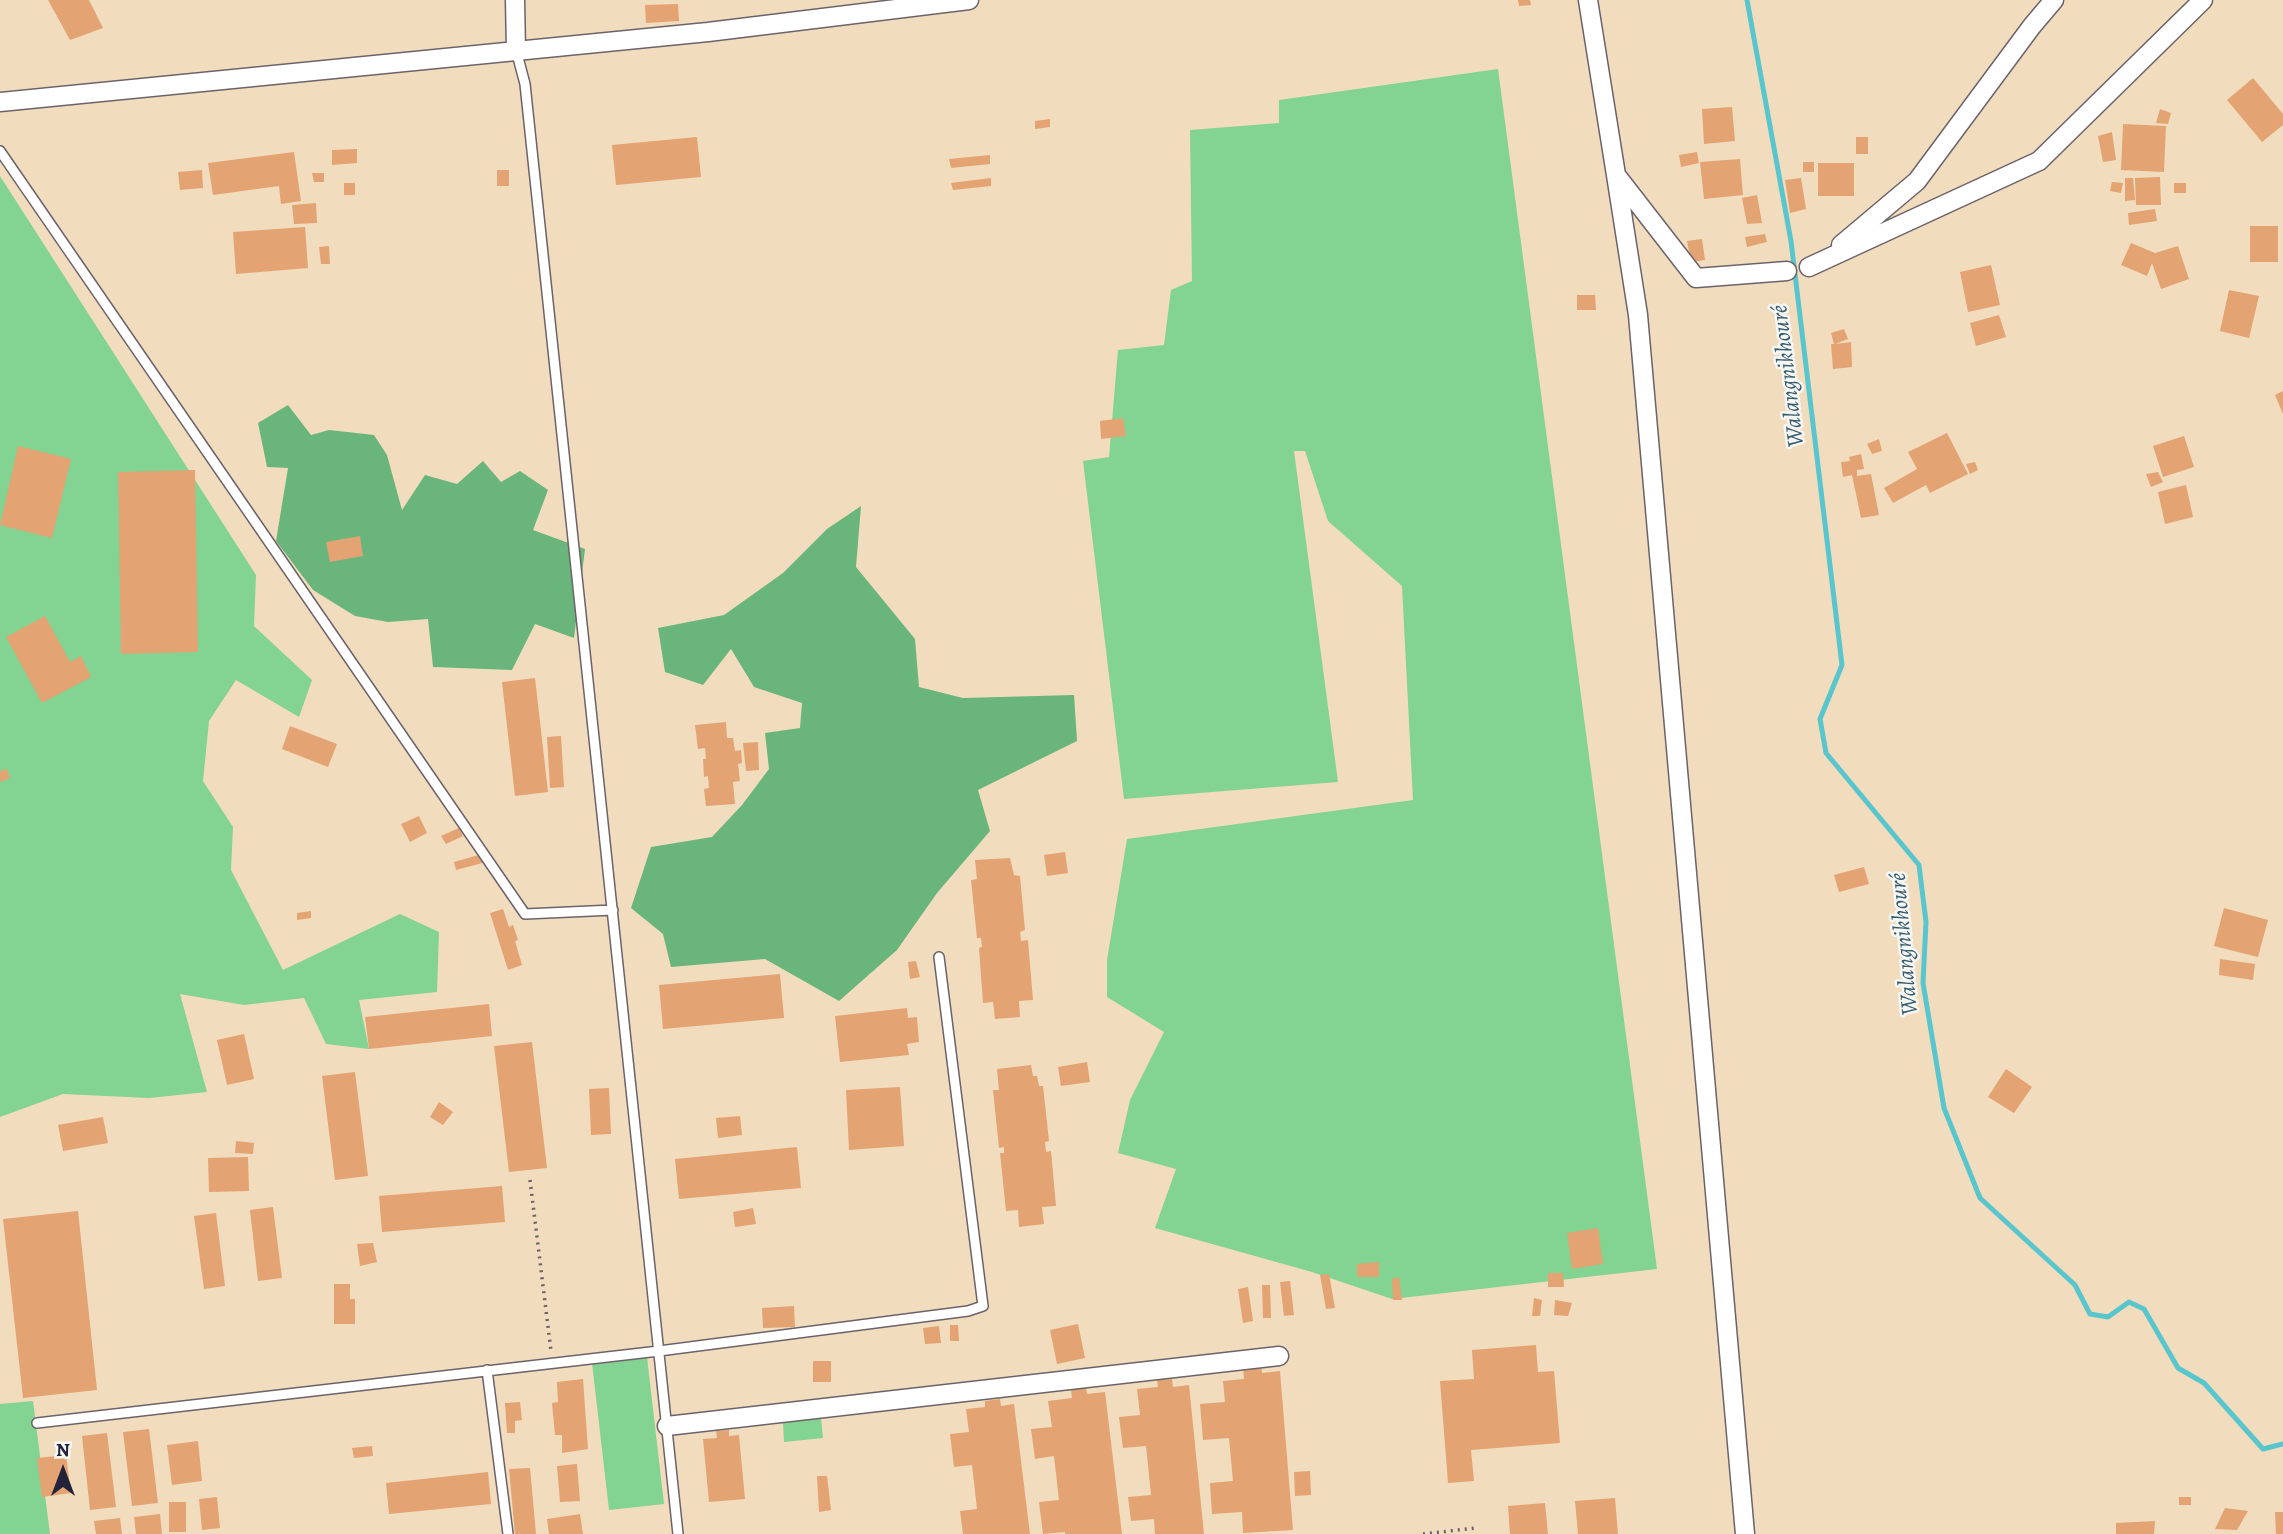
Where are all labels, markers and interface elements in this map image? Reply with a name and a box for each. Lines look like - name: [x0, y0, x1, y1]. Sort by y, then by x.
- water label: Walangnikhouré: [1767, 303, 1811, 449]
- water label: Walangnikhouré: [1885, 872, 1925, 1016]
- north arrow: [28, 1436, 98, 1506]
- text: N: [56, 1437, 70, 1463]

